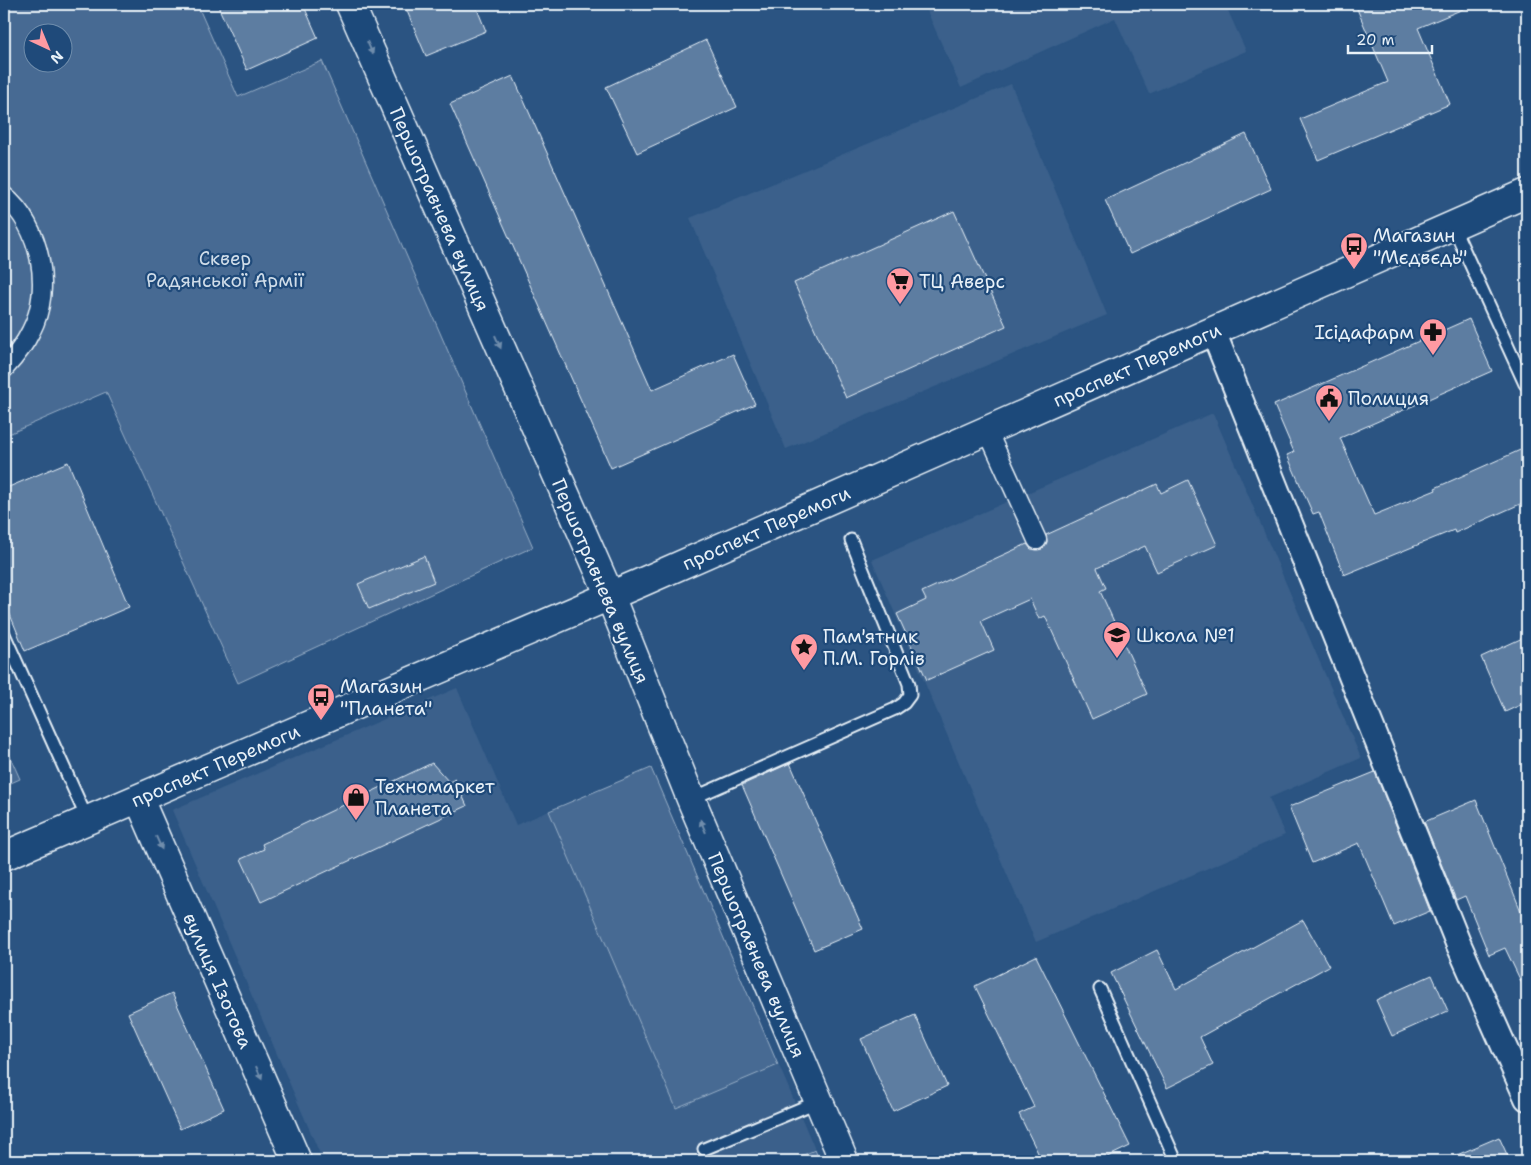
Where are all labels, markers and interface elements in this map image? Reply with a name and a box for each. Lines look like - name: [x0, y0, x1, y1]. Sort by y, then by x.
- north arrow: [22, 22, 72, 72]
- scale bar: [1348, 22, 1432, 54]
- text: 20 m: [1356, 30, 1395, 50]
- one-way arrow: [366, 41, 374, 55]
- text: N: [47, 47, 67, 68]
- street label: Першотравнева вулиця: [384, 103, 495, 315]
- place label: Магазин "Мєдвєдь": [1373, 223, 1468, 270]
- bus stop icon: Магазин "Мєдвєдь": [1339, 231, 1369, 270]
- park label: Сквер Радянської Армії: [146, 246, 305, 293]
- supermarket icon: ТЦ Аверс: [885, 266, 915, 305]
- place label: ТЦ Аверс: [919, 269, 1005, 294]
- street label: проспект Перемоги: [1049, 317, 1225, 413]
- pharmacy icon: Ісідафарм: [1418, 317, 1448, 356]
- place label: Ісідафарм: [1314, 320, 1414, 345]
- one-way arrow: [495, 335, 503, 349]
- public building icon: Полиция: [1314, 383, 1344, 422]
- place label: Полиция: [1348, 386, 1429, 411]
- street label: Першотравнева вулиця: [546, 475, 655, 687]
- street label: проспект Перемоги: [678, 480, 854, 576]
- school or university icon: Школа №1: [1102, 620, 1132, 659]
- place label: Школа №1: [1136, 623, 1235, 648]
- place label: Пам'ятник П.М. Горлів: [823, 624, 925, 671]
- place icon: Пам'ятник П.М. Горлів: [789, 632, 819, 671]
- place label: Магазин "Планета": [340, 674, 433, 721]
- bus stop icon: Магазин "Планета": [306, 682, 336, 721]
- street label: проспект Перемоги: [127, 719, 304, 813]
- place label: Техномаркет Планета: [375, 774, 495, 821]
- shop icon: Техномаркет Планета: [341, 782, 371, 821]
- one-way arrow: [699, 818, 707, 833]
- one-way arrow: [155, 836, 163, 850]
- street label: Першотравнева вулиця: [702, 849, 811, 1062]
- street label: вулиця Ізотова: [177, 909, 258, 1053]
- one-way arrow: [255, 1066, 263, 1080]

